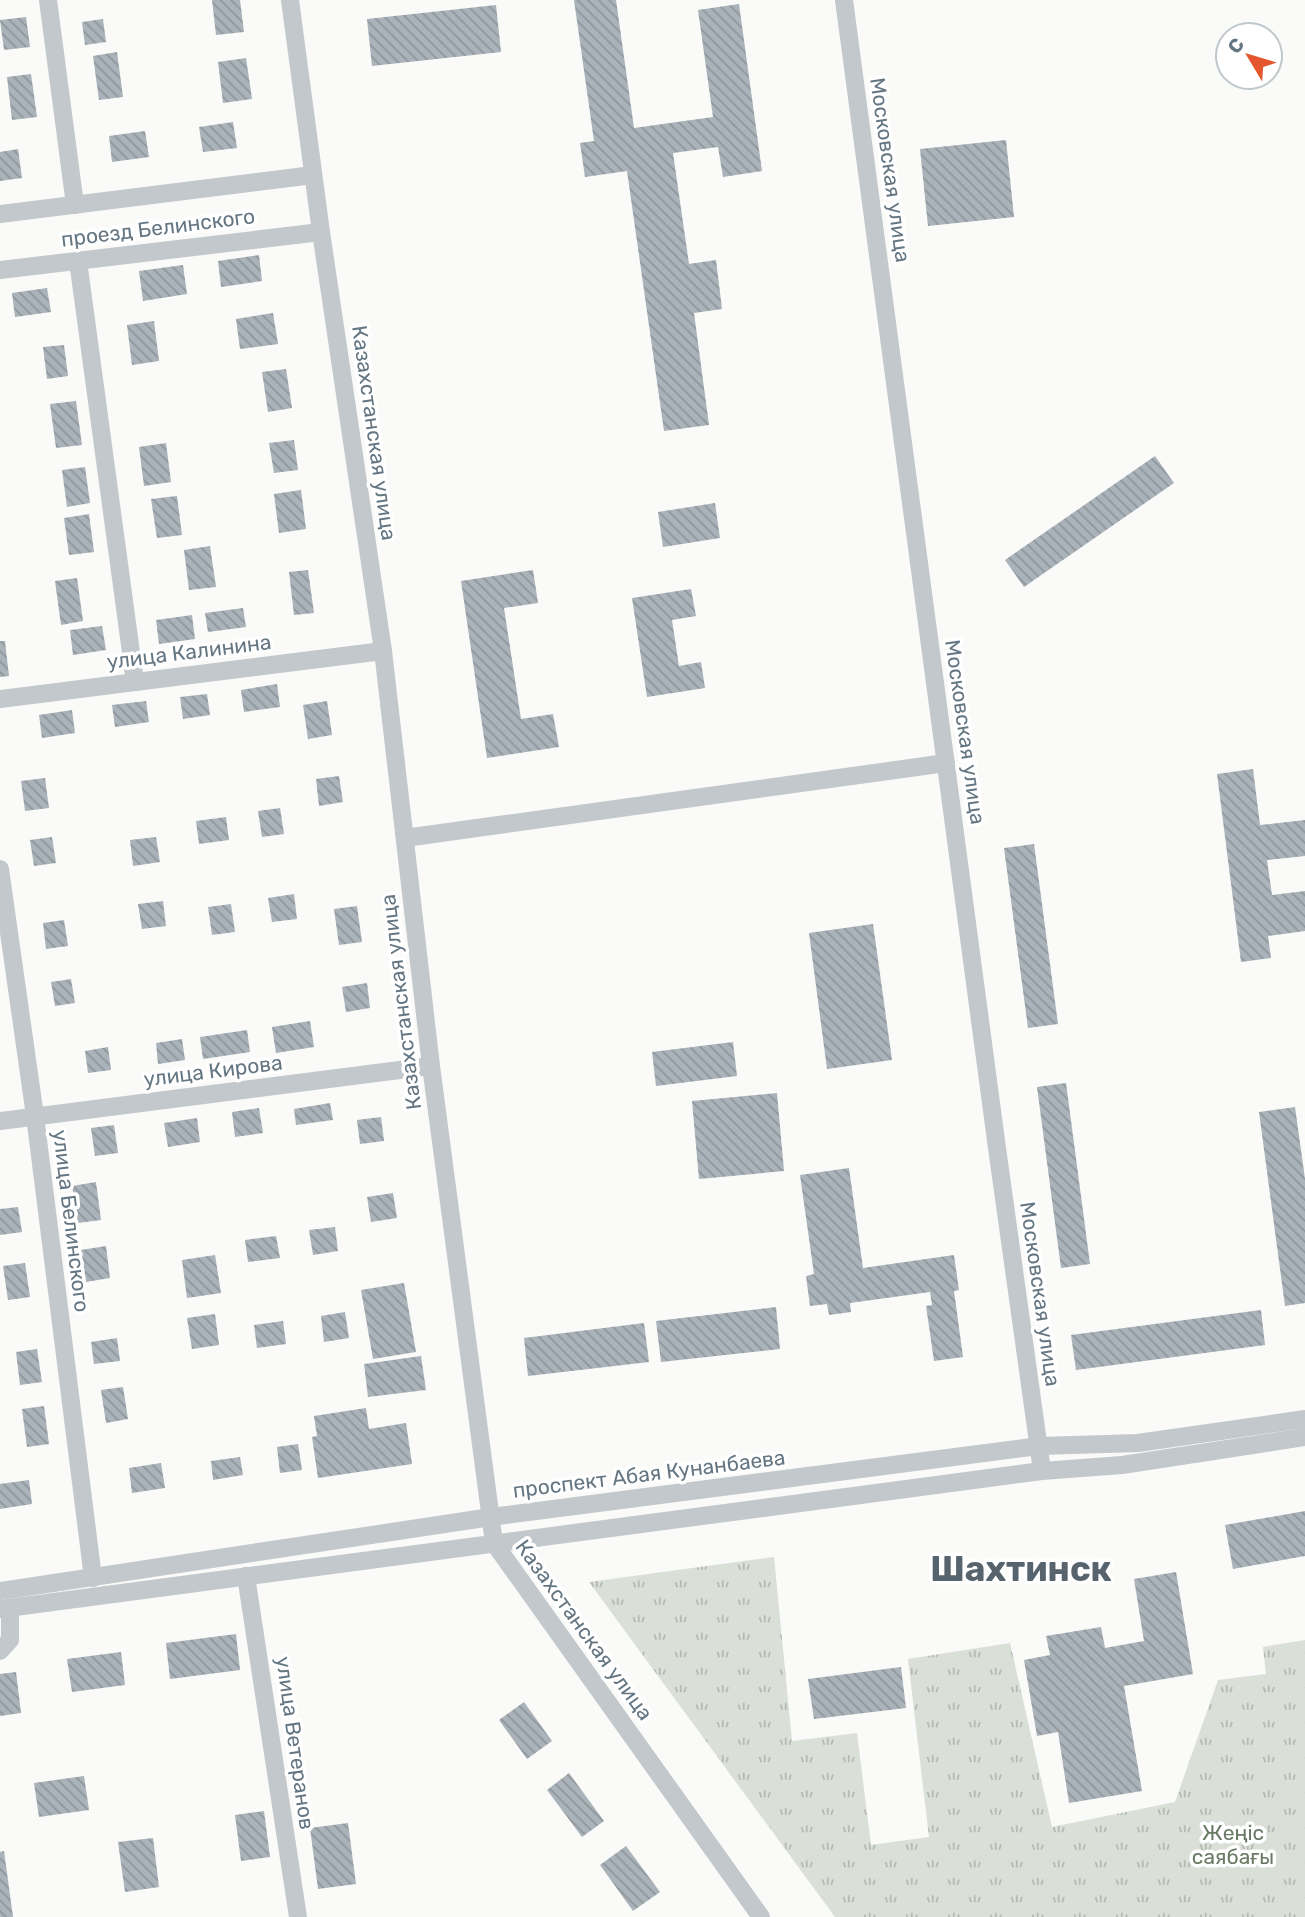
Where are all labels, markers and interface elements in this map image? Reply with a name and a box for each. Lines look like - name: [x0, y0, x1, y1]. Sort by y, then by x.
- north arrow: [1214, 21, 1284, 91]
- text: С: [1223, 34, 1249, 58]
- street label: Московская улица: [865, 76, 916, 264]
- street label: проезд Белинского: [59, 203, 256, 252]
- street label: Казахстанская улица: [347, 324, 402, 542]
- street label: улица Калинина: [105, 629, 273, 674]
- street label: Московская улица: [940, 638, 991, 826]
- street label: Казахстанская улица: [375, 893, 426, 1111]
- street label: улица Кирова: [142, 1050, 284, 1091]
- street label: улица Белинского: [48, 1128, 95, 1314]
- street label: Московская улица: [1015, 1200, 1066, 1388]
- street label: проспект Абая Кунанбаева: [511, 1444, 787, 1503]
- street label: Казахстанская улица: [511, 1535, 658, 1725]
- district label: Шахтинск: [930, 1548, 1112, 1590]
- street label: улица Ветеранов: [271, 1655, 320, 1831]
- park label: Жеңіс саябағы: [1192, 1820, 1274, 1869]

